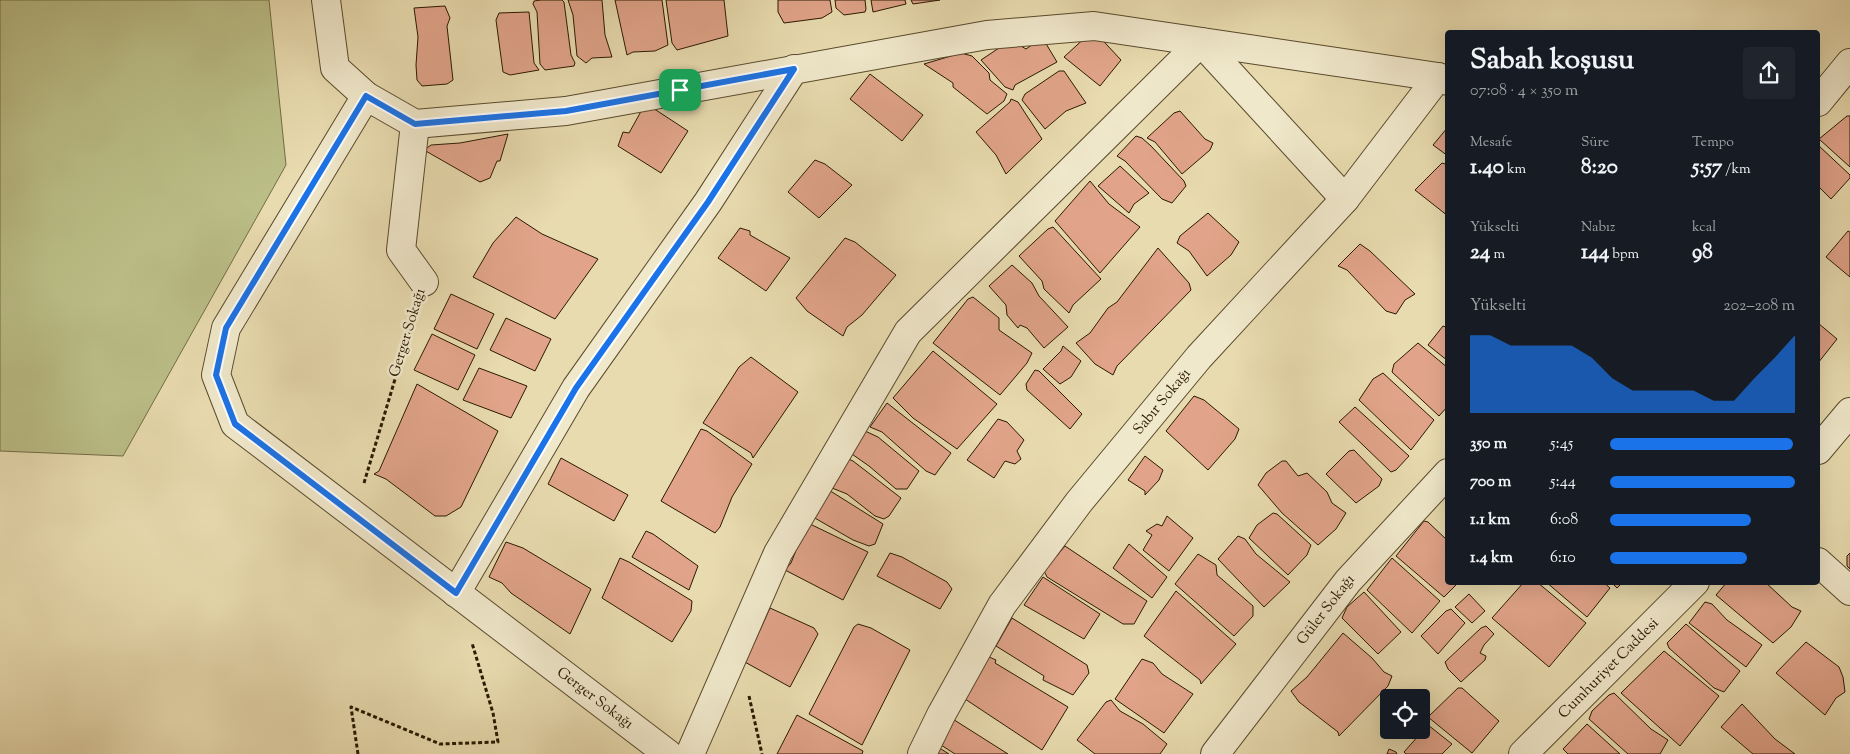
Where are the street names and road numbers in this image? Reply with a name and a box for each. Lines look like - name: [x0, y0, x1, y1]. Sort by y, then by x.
- street label: Gerger Sokağı: [385, 286, 431, 380]
- street label: Sabır Sokağı: [1128, 364, 1196, 439]
- street label: Güler Sokağı: [1292, 569, 1360, 650]
- street label: Cumhuriyet Caddesi: [1553, 613, 1664, 724]
- street label: Gerger Sokağı: [552, 662, 638, 734]

